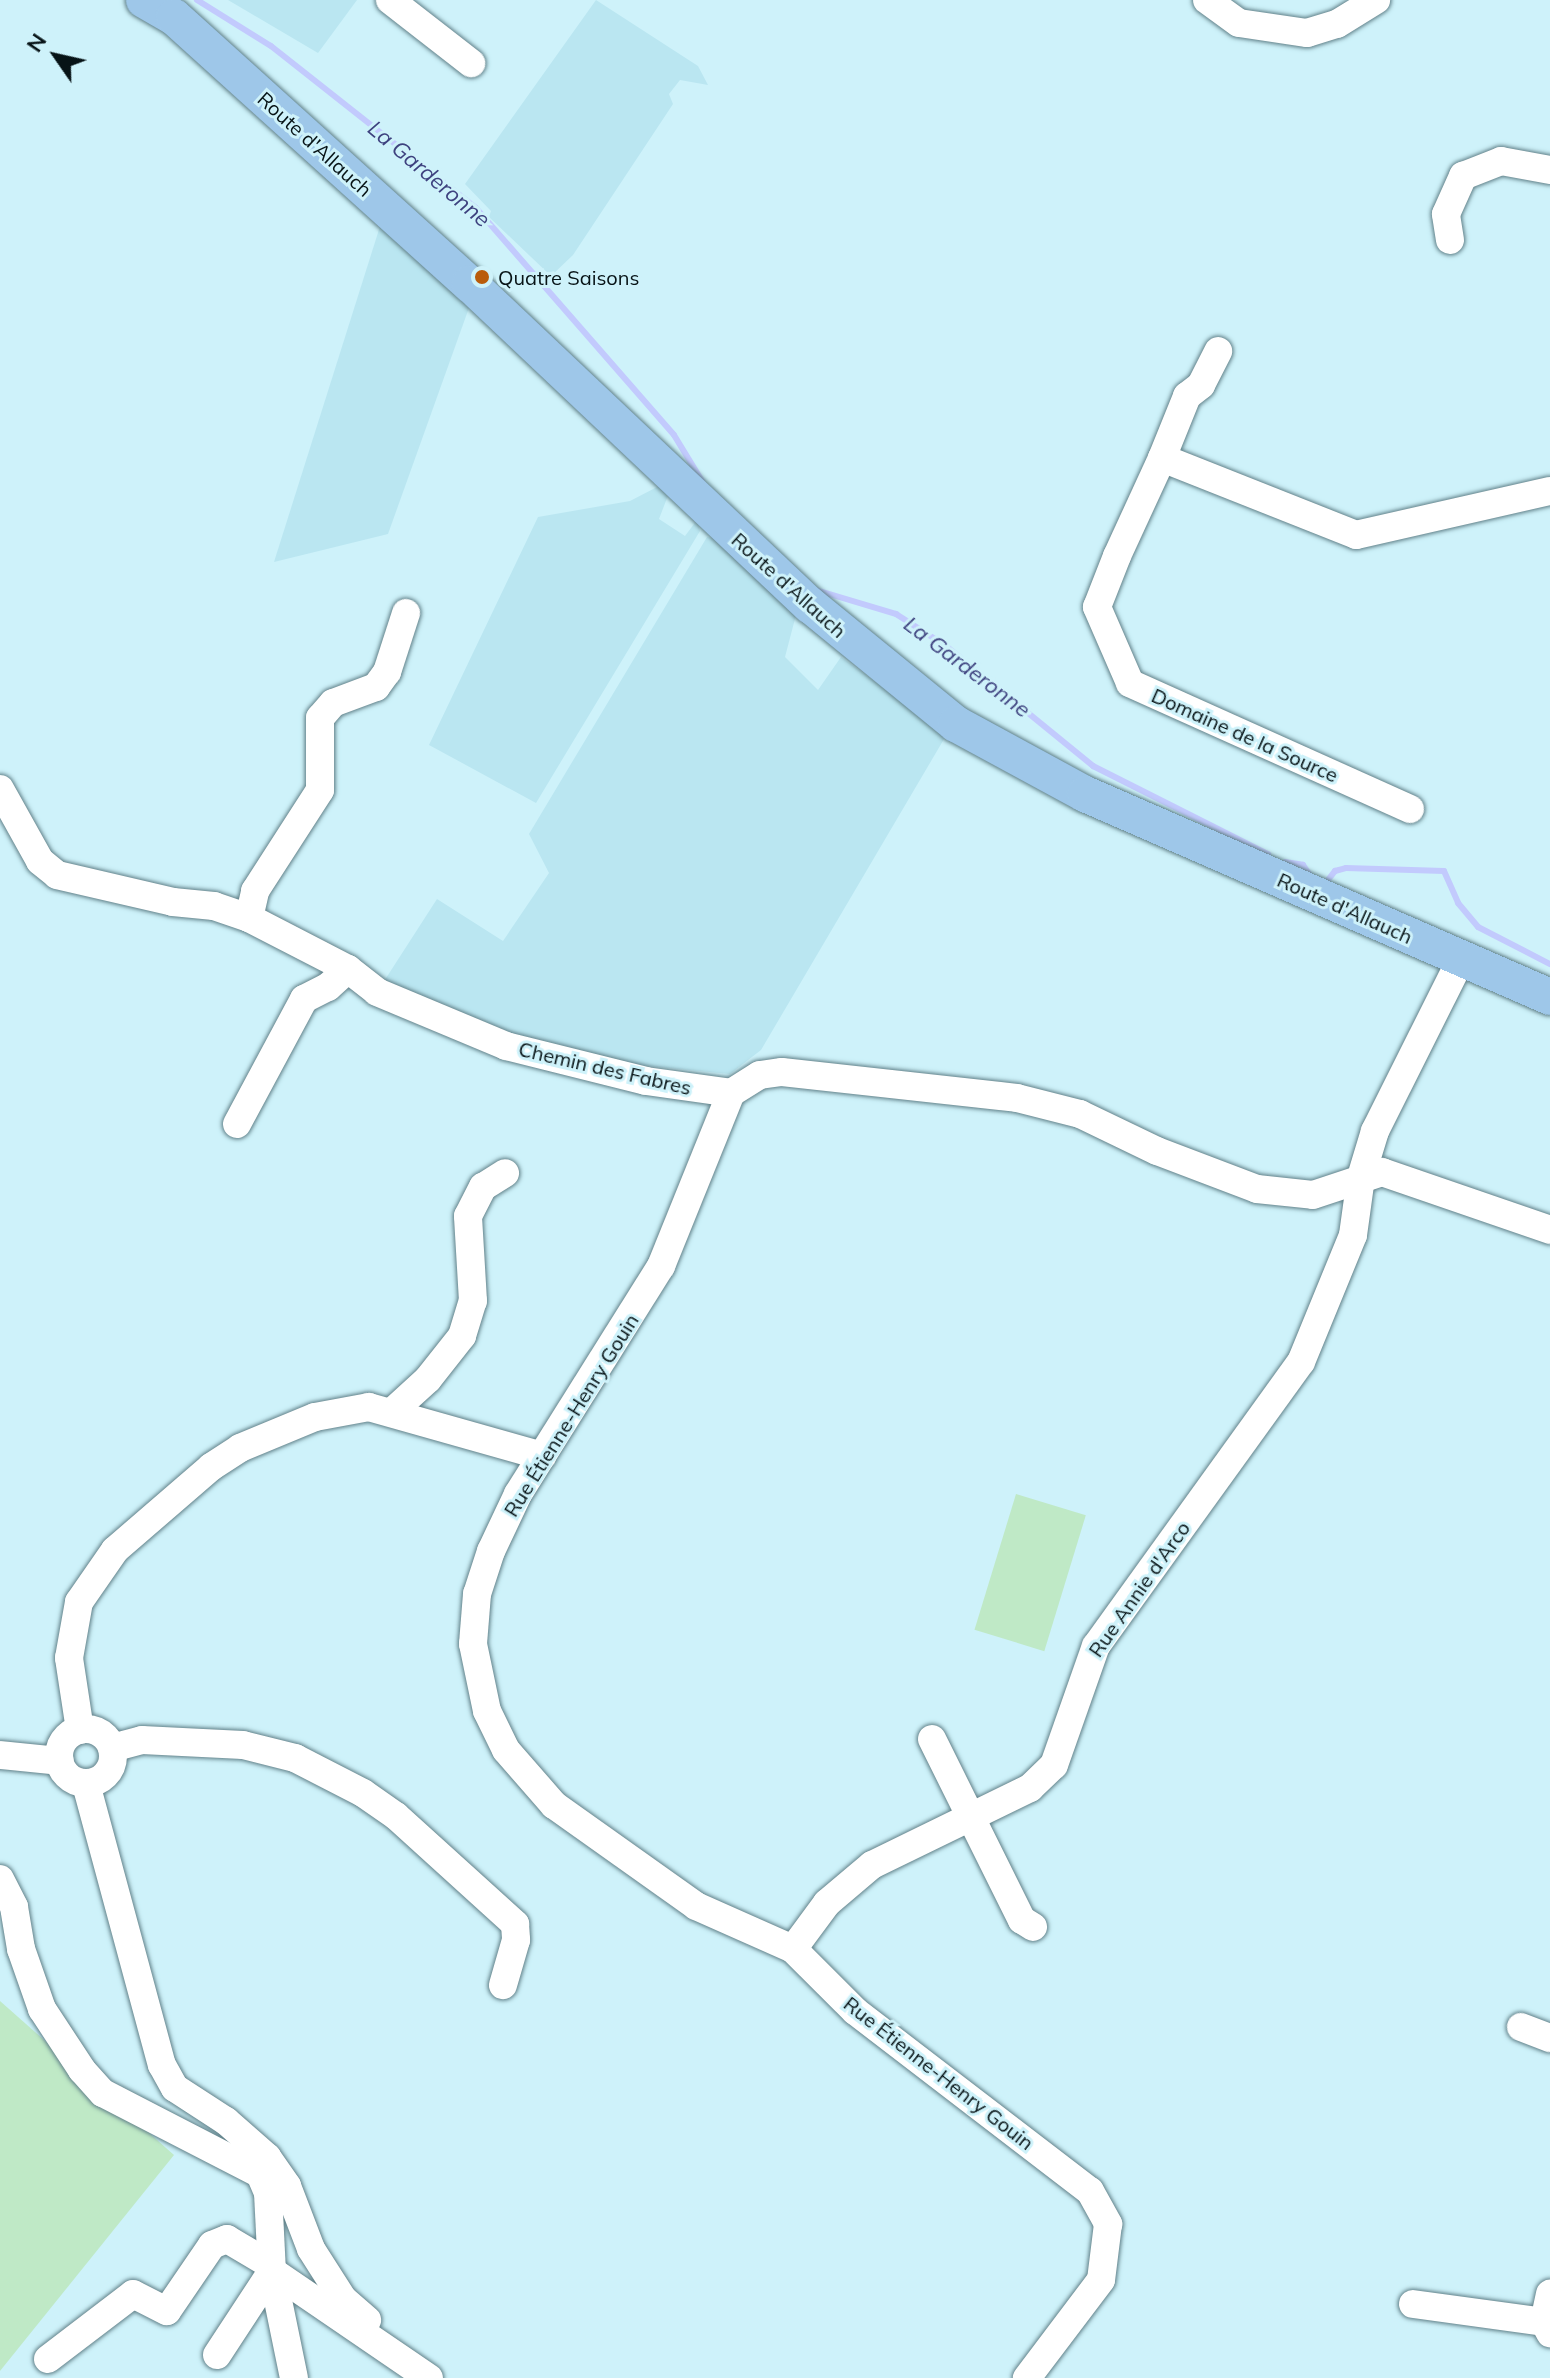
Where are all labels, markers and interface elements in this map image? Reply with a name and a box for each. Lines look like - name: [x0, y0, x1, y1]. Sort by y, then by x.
- north arrow: [16, 16, 96, 96]
- text: N: [20, 28, 52, 57]
- street label: Route d'Allauch: [253, 86, 377, 202]
- water label: La Garderonne: [363, 115, 495, 233]
- place label: Quatre Saisons: [498, 265, 639, 289]
- marker: Quatre Saisons: [473, 268, 491, 286]
- street label: Route d'Allauch: [727, 527, 851, 643]
- water label: La Garderonne: [899, 611, 1035, 723]
- street label: Domaine de la Source: [1148, 683, 1342, 787]
- street label: Route d'Allauch: [1274, 867, 1416, 949]
- street label: Chemin des Fabres: [516, 1036, 694, 1100]
- street label: Rue Étienne-Henry Gouin: [499, 1309, 643, 1521]
- street label: Rue Annie d'Arco: [1083, 1517, 1195, 1661]
- street label: Rue Étienne-Henry Gouin: [839, 1991, 1039, 2155]

